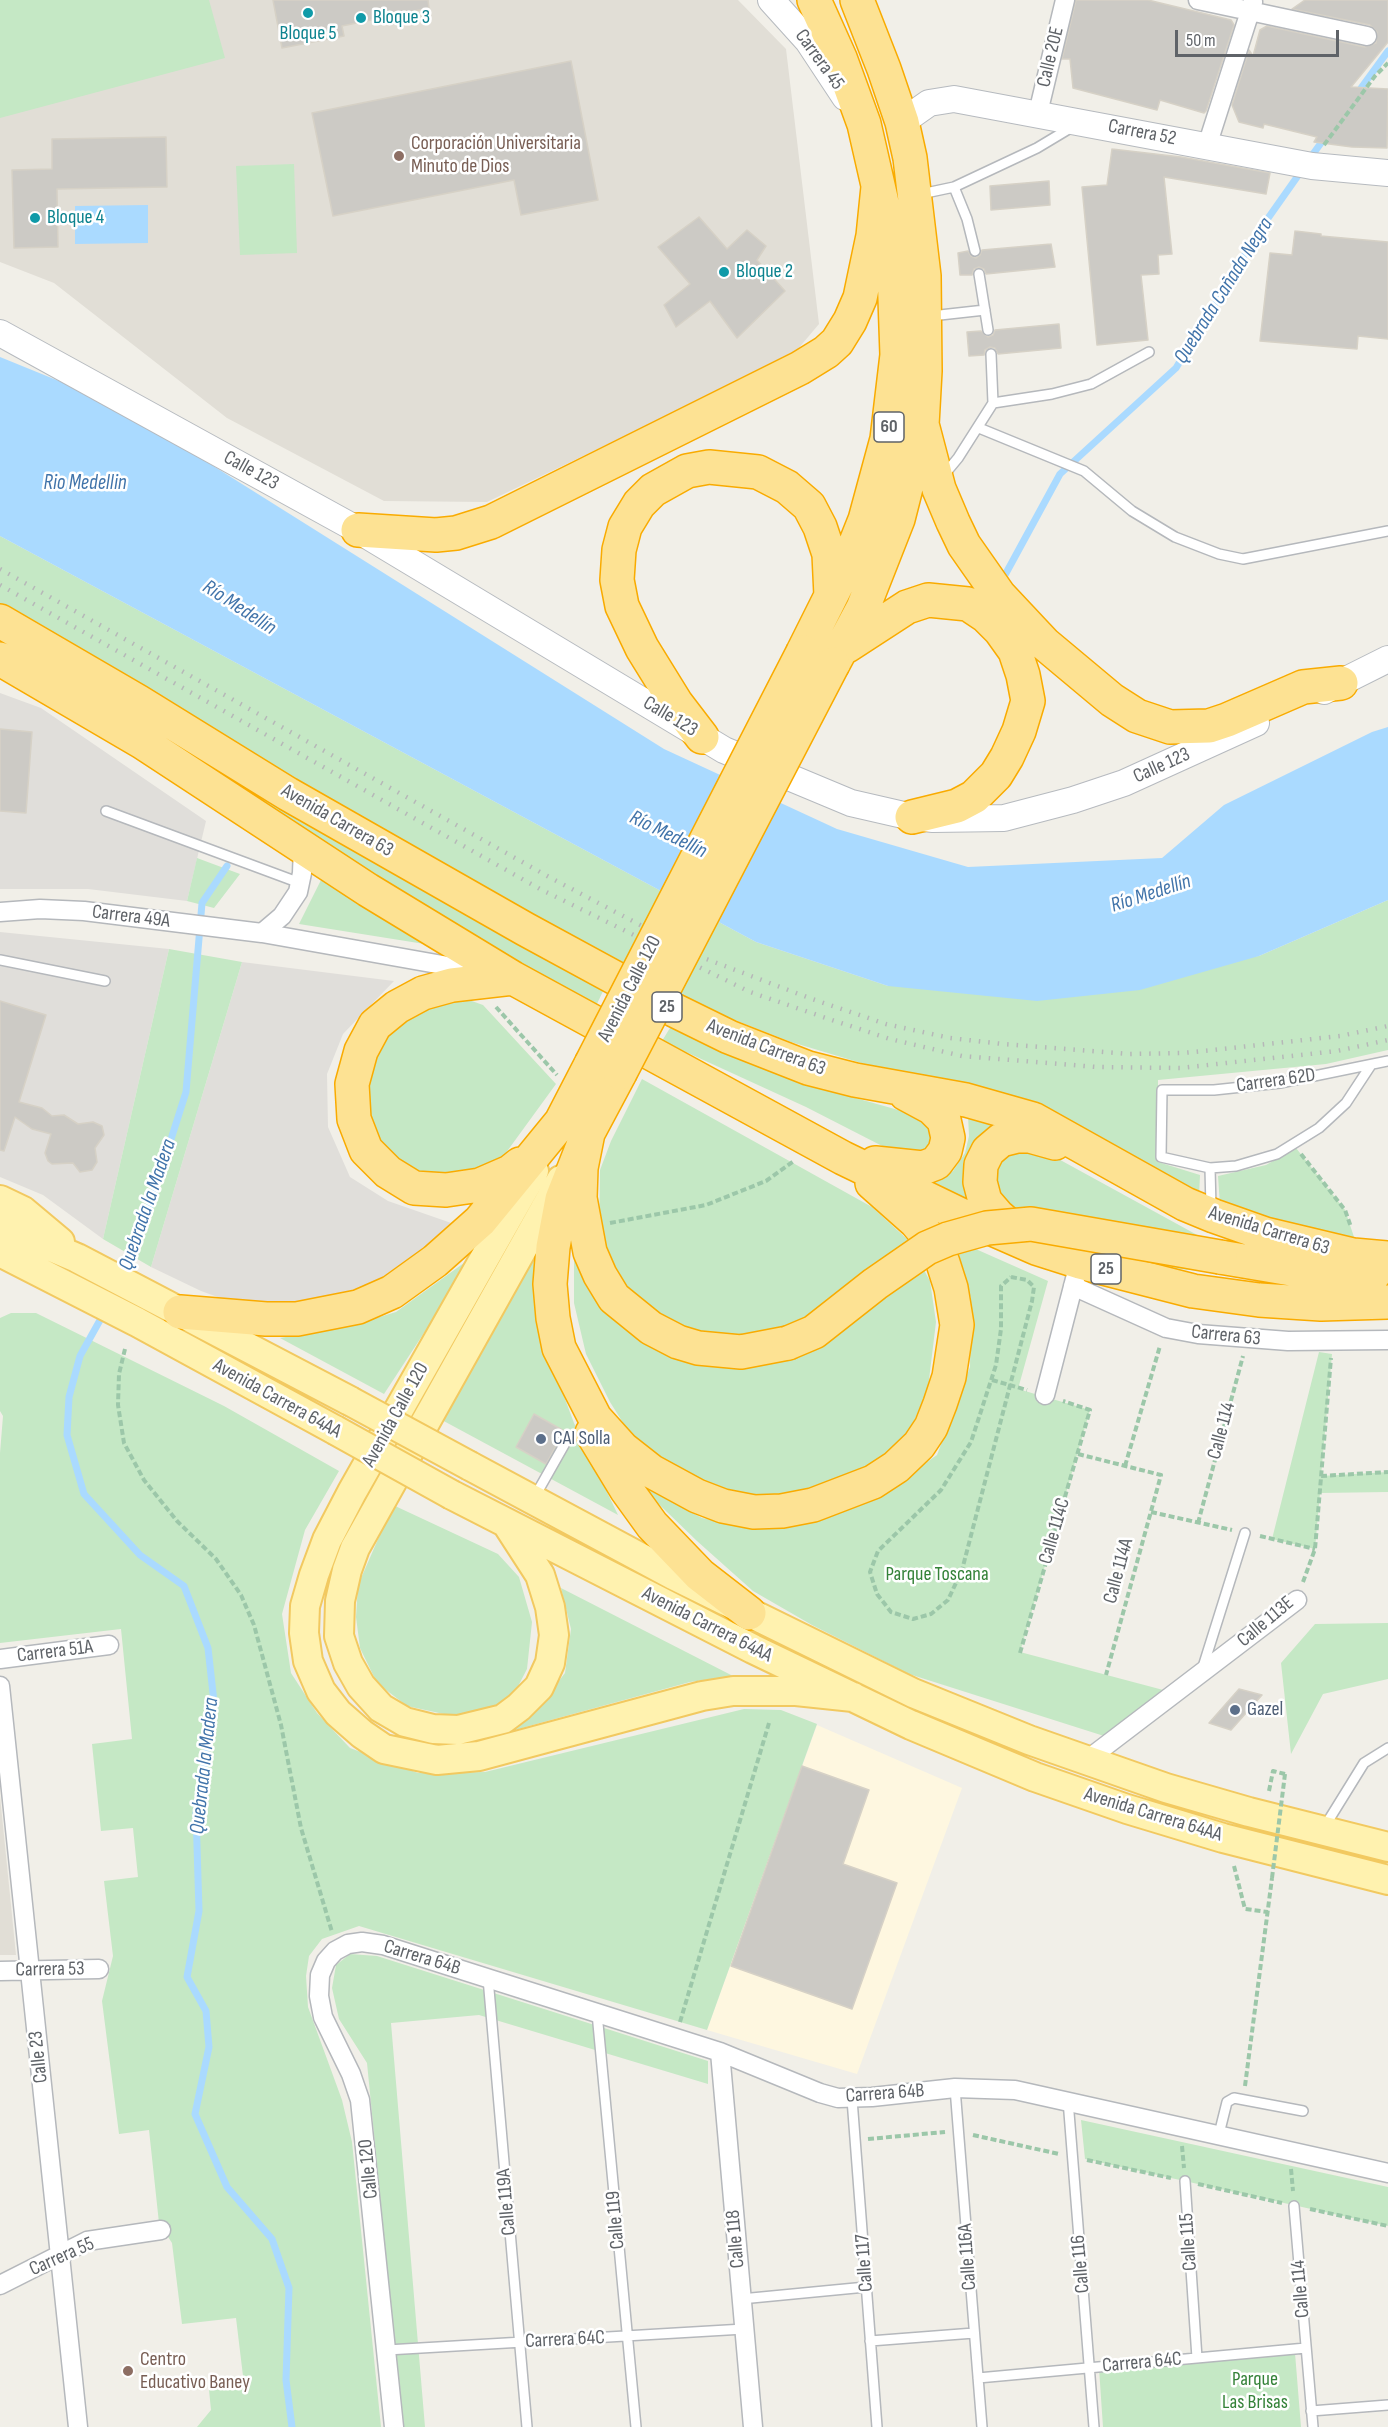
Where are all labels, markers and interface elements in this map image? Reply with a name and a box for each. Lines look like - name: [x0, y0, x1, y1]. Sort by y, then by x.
- marker: Bloque 5: [301, 6, 315, 20]
- place label: Bloque 3: [373, 6, 430, 30]
- marker: Bloque 3: [354, 11, 368, 25]
- scale bar: [1178, 18, 1342, 56]
- place label: Bloque 5: [280, 22, 336, 46]
- street label: Carrera 45: [789, 25, 849, 95]
- street label: Calle 20E: [1032, 25, 1070, 89]
- text: 50 m: [1186, 30, 1216, 51]
- street label: Carrera 52: [1106, 115, 1178, 151]
- place label: Corporación Universitaria Minuto de Dios: [411, 132, 581, 179]
- marker: Corporación Universitaria Minuto de Dios: [392, 149, 406, 163]
- place label: Bloque 4: [47, 206, 104, 230]
- marker: Bloque 4: [28, 211, 42, 225]
- water label: Quebrada Cañada Negra: [1169, 213, 1279, 369]
- place label: Bloque 2: [736, 260, 793, 284]
- marker: Bloque 2: [717, 265, 731, 279]
- road number: 60: [874, 412, 904, 442]
- street label: Calle 123: [219, 446, 283, 496]
- water label: Rio Medellin: [43, 471, 127, 497]
- water label: Río Medellín: [197, 575, 281, 641]
- street label: Calle 123: [638, 691, 702, 743]
- street label: Calle 123: [1130, 743, 1194, 789]
- street label: Avenida Carrera 63: [277, 779, 397, 863]
- water label: Río Medellín: [625, 806, 711, 864]
- water label: Río Medellín: [1108, 869, 1194, 919]
- street label: Carrera 49A: [91, 900, 171, 934]
- street label: Avenida Calle 120: [593, 932, 667, 1046]
- road number: 25: [652, 992, 682, 1022]
- street label: Avenida Carrera 63: [703, 1014, 829, 1082]
- street label: Carrera 62D: [1235, 1064, 1317, 1098]
- water label: Quebrada la Madera: [114, 1136, 182, 1274]
- street label: Avenida Carrera 63: [1206, 1201, 1332, 1261]
- road number: 25: [1091, 1254, 1121, 1284]
- street label: Carrera 63: [1190, 1320, 1262, 1352]
- street label: Avenida Carrera 64AA: [209, 1354, 345, 1444]
- street label: Avenida Calle 120: [357, 1359, 435, 1471]
- street label: Calle 114: [1203, 1400, 1241, 1462]
- place label: CAI Solla: [553, 1427, 610, 1451]
- marker: CAI Solla: [534, 1432, 548, 1446]
- street label: Calle 114C: [1034, 1495, 1076, 1567]
- street label: Calle 114A: [1099, 1536, 1139, 1606]
- park label: Parque Toscana: [885, 1563, 989, 1587]
- street label: Avenida Carrera 64AA: [638, 1582, 776, 1668]
- street label: Calle 113E: [1233, 1591, 1299, 1653]
- street label: Carrera 51A: [16, 1635, 94, 1669]
- water label: Quebrada la Madera: [185, 1696, 225, 1836]
- place label: Gazel: [1247, 1698, 1283, 1722]
- marker: Gazel: [1228, 1703, 1242, 1717]
- street label: Avenida Carrera 64AA: [1081, 1783, 1225, 1847]
- street label: Carrera 64B: [381, 1935, 463, 1981]
- street label: Carrera 53: [15, 1957, 85, 1983]
- street label: Calle 23: [24, 2030, 54, 2084]
- street label: Carrera 64B: [845, 2079, 925, 2109]
- street label: Calle 120: [354, 2138, 384, 2200]
- street label: Calle 119A: [492, 2168, 522, 2236]
- street label: Calle 119: [601, 2190, 631, 2250]
- street label: Calle 118: [721, 2209, 751, 2269]
- street label: Calle 115: [1175, 2212, 1203, 2272]
- street label: Calle 116A: [954, 2223, 982, 2291]
- street label: Carrera 55: [26, 2232, 98, 2282]
- street label: Calle 117: [851, 2233, 879, 2293]
- street label: Calle 116: [1066, 2234, 1096, 2294]
- street label: Calle 114: [1287, 2259, 1315, 2319]
- street label: Carrera 64C: [525, 2326, 605, 2354]
- place label: Centro Educativo Baney: [140, 2348, 250, 2395]
- street label: Carrera 64C: [1101, 2348, 1183, 2378]
- marker: Centro Educativo Baney: [121, 2364, 135, 2378]
- park label: Parque Las Brisas: [1222, 2368, 1288, 2415]

